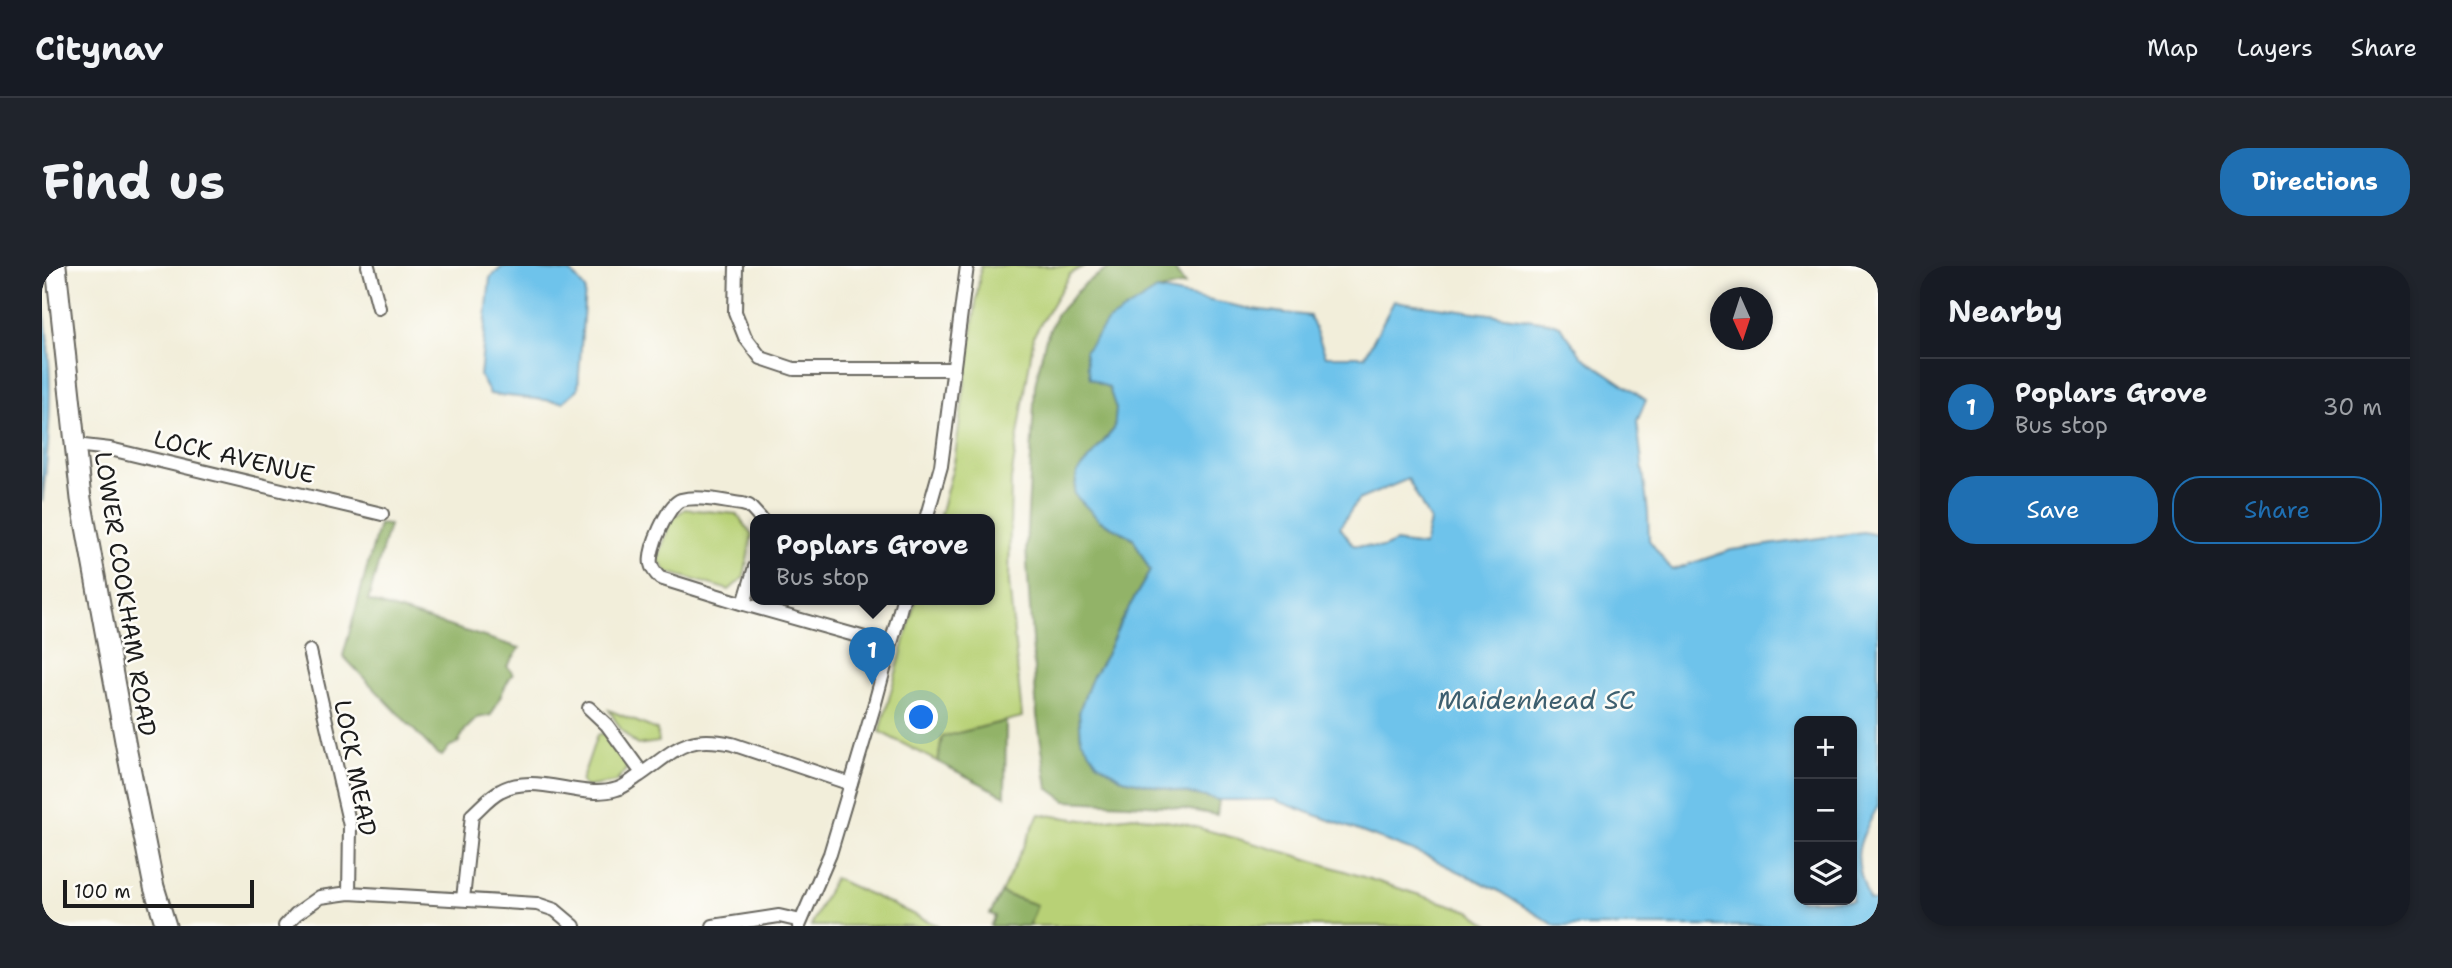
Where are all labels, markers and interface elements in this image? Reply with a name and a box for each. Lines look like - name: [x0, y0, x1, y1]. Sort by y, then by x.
- text: Citynav: [35, 26, 164, 71]
- text: Map: [2147, 32, 2198, 64]
- text: Layers: [2236, 32, 2313, 64]
- text: Share: [2351, 32, 2417, 64]
- button: Directions: [2220, 148, 2410, 216]
- text: Find us: [42, 149, 225, 215]
- north arrow: [1710, 287, 1773, 350]
- text: Nearby: [1948, 291, 2063, 332]
- text: Poplars Grove: [2015, 375, 2207, 410]
- text: 1: [1966, 392, 1976, 422]
- text: 30 m: [2323, 392, 2382, 422]
- text: Bus stop: [2015, 410, 2108, 440]
- street label: LOCK AVENUE: [150, 423, 318, 491]
- street label: LOWER COOKHAM ROAD: [87, 449, 163, 739]
- button: Save: [1948, 476, 2158, 544]
- button: Share: [2172, 476, 2382, 544]
- popup: [750, 514, 995, 605]
- text: Poplars Grove: [776, 527, 969, 562]
- text: Bus stop: [776, 562, 869, 592]
- pin: 1: [849, 627, 895, 685]
- water label: Maidenhead SC: [1437, 682, 1636, 717]
- street label: LOCK MEAD: [326, 697, 384, 839]
- your location: [904, 700, 938, 734]
- map controls: [1794, 716, 1857, 905]
- button: +: [1794, 716, 1857, 779]
- button: −: [1794, 779, 1857, 842]
- button: layers: [1794, 842, 1857, 905]
- scale bar: [63, 877, 254, 909]
- text: 100 m: [74, 879, 131, 904]

